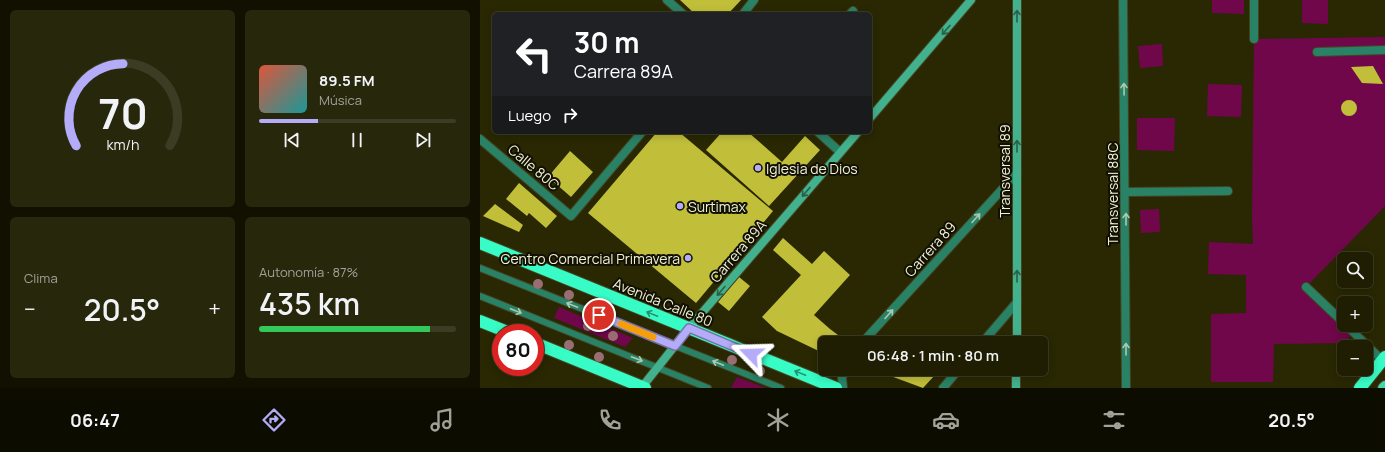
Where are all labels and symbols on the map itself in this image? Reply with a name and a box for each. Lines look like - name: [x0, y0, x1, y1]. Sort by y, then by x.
- one-way arrow: [1013, 10, 1021, 23]
- one-way arrow: [941, 24, 950, 35]
- one-way arrow: [1120, 83, 1128, 96]
- street label: Transversal 89: [995, 124, 1014, 218]
- street label: Calle 80C: [504, 140, 564, 194]
- one-way arrow: [1013, 140, 1021, 153]
- street label: Transversal 88C: [1103, 143, 1122, 245]
- place label: Iglesia de Dios: [766, 159, 858, 178]
- marker: Iglesia de Dios: [753, 163, 763, 173]
- one-way arrow: [801, 187, 810, 198]
- place label: Surtimax: [688, 197, 747, 216]
- marker: Surtimax: [675, 201, 685, 211]
- one-way arrow: [971, 213, 981, 223]
- one-way arrow: [1122, 213, 1130, 226]
- street label: Carrera 89A: [706, 216, 770, 286]
- street label: Carrera 89: [900, 217, 960, 281]
- place label: Centro Comercial Primavera: [501, 249, 680, 268]
- marker: Centro Comercial Primavera: [683, 253, 693, 263]
- one-way arrow: [1013, 270, 1021, 283]
- street label: Avenida Calle 80: [611, 273, 715, 331]
- one-way arrow: [716, 286, 725, 296]
- pin: [582, 298, 616, 332]
- one-way arrow: [566, 300, 578, 308]
- one-way arrow: [510, 307, 522, 315]
- one-way arrow: [647, 309, 659, 317]
- one-way arrow: [884, 309, 893, 319]
- speed limit sign: 80: [492, 324, 544, 376]
- position arrow: [730, 333, 772, 375]
- one-way arrow: [1122, 343, 1130, 356]
- one-way arrow: [630, 356, 642, 364]
- one-way arrow: [713, 359, 725, 367]
- one-way arrow: [794, 369, 806, 377]

